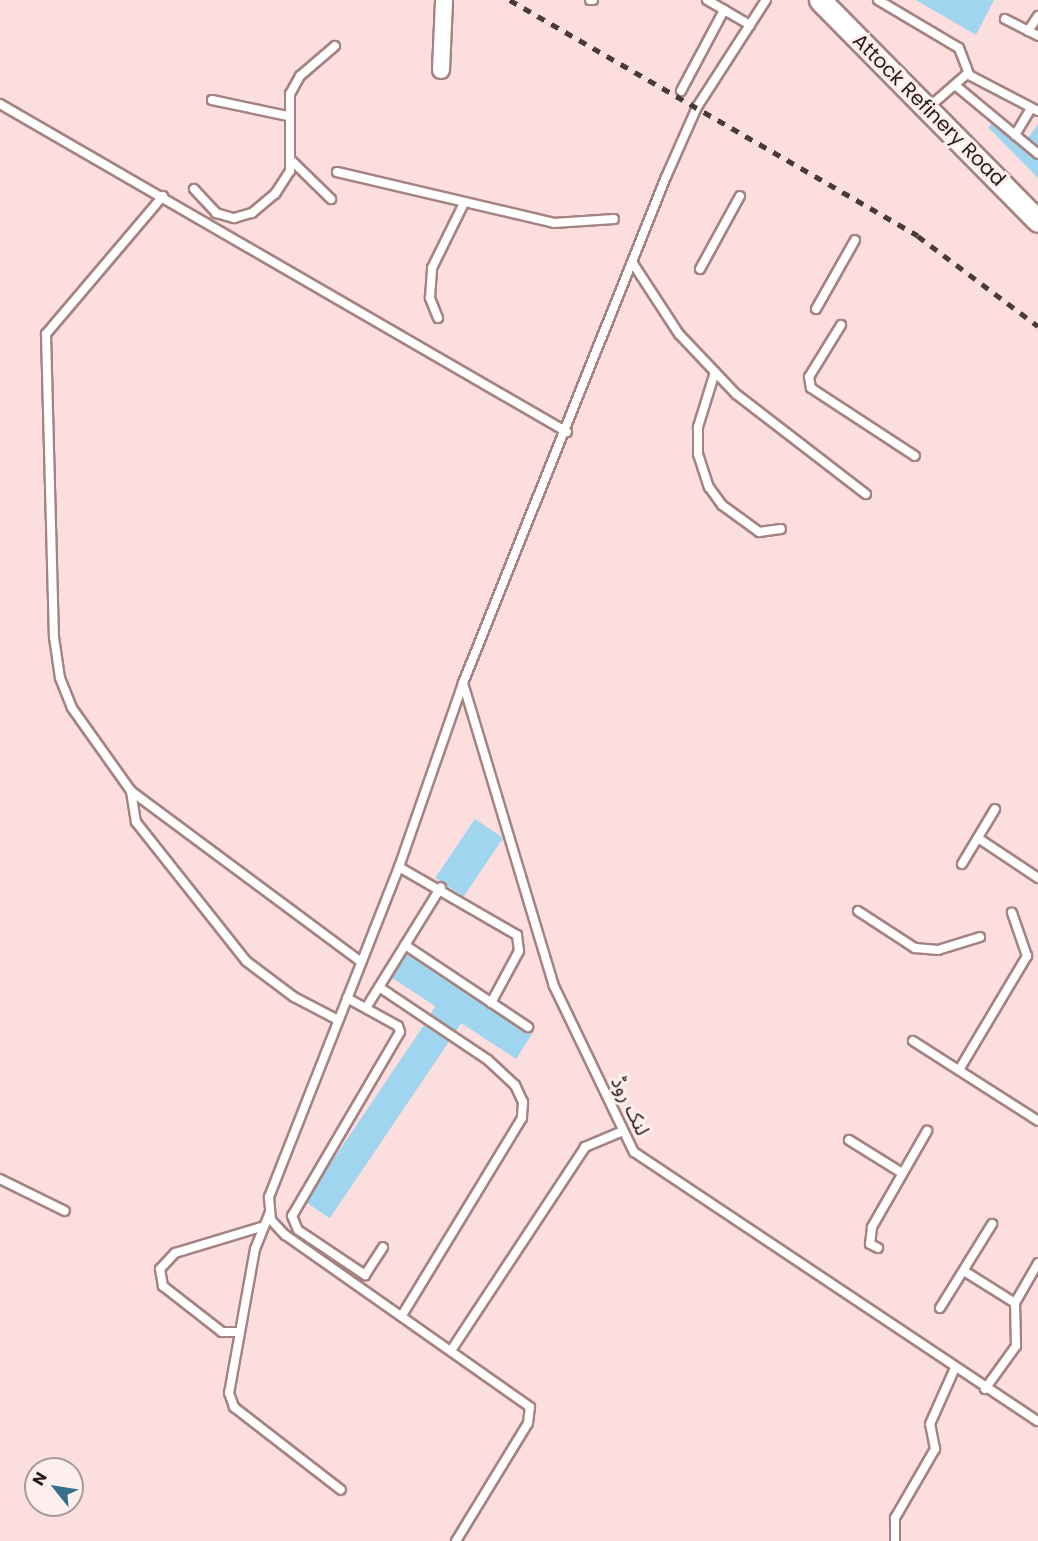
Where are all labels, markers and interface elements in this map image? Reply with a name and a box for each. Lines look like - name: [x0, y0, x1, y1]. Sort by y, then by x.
- street label: Attock Refinery Road: [848, 29, 1010, 191]
- street label: لنک روڈ: [605, 1073, 655, 1139]
- north arrow: [24, 1457, 84, 1517]
- text: N: [27, 1468, 53, 1490]

